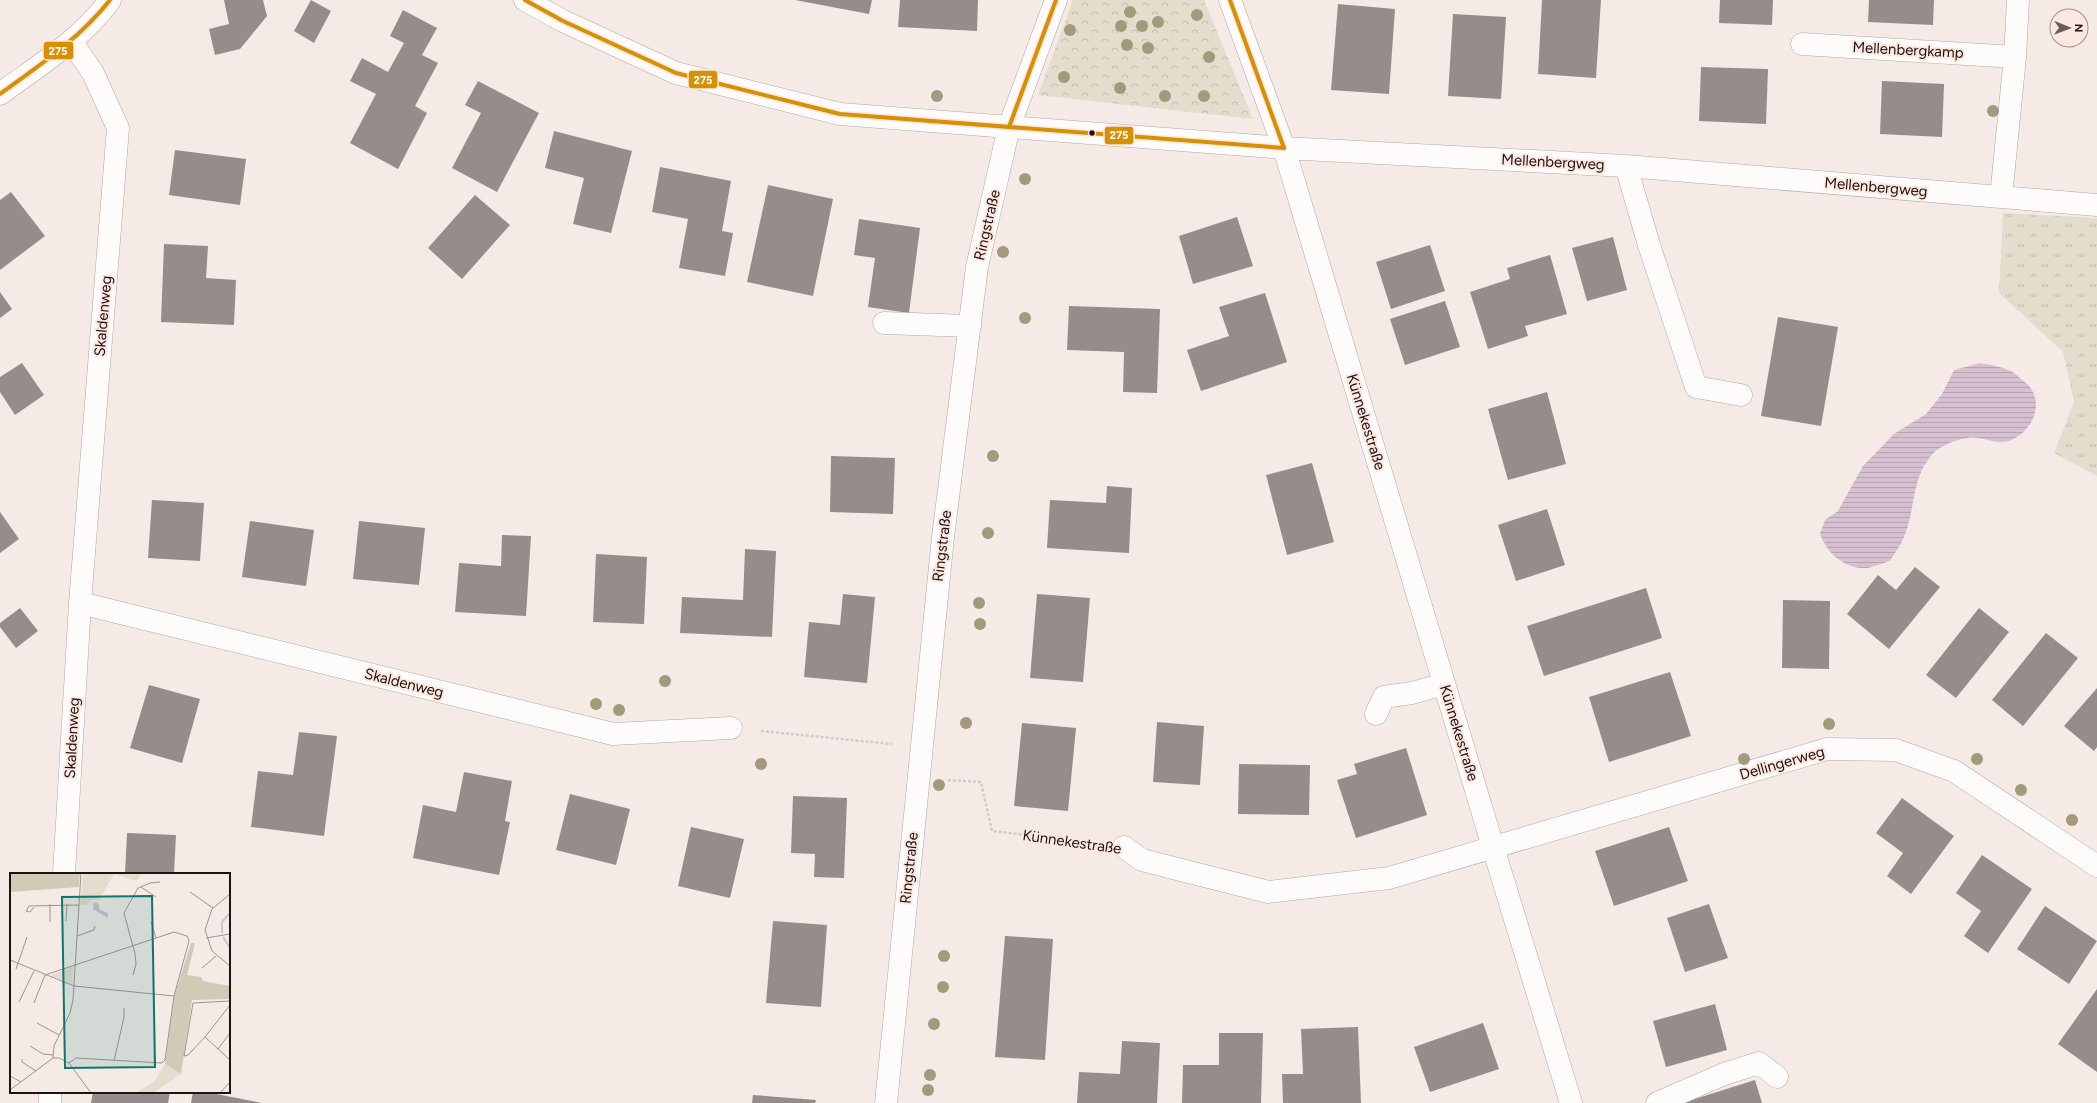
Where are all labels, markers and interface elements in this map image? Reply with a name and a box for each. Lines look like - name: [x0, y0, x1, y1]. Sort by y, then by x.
- north arrow: [2049, 8, 2089, 48]
- text: N: [2072, 24, 2085, 33]
- street label: Mellenbergkamp: [1852, 38, 1964, 62]
- line badge: 275: [43, 41, 74, 60]
- text: 275: [49, 45, 67, 58]
- line badge: 275: [688, 70, 718, 89]
- text: 275: [694, 74, 712, 87]
- line badge: 275: [1104, 126, 1134, 145]
- unlabelled marker: [1087, 128, 1097, 138]
- text: 275: [1110, 129, 1128, 142]
- street label: Mellenbergweg: [1501, 150, 1605, 174]
- street label: Mellenbergweg: [1824, 174, 1928, 200]
- street label: Ringstraße: [970, 188, 1004, 262]
- street label: Skaldenweg: [91, 275, 115, 357]
- street label: Künnekestraße: [1343, 372, 1389, 472]
- street label: Ringstraße: [929, 509, 955, 583]
- street label: Skaldenweg: [362, 664, 446, 702]
- street label: Künnekestraße: [1436, 683, 1482, 783]
- street label: Skaldenweg: [61, 697, 83, 779]
- street label: Dellingerweg: [1737, 742, 1827, 784]
- street label: Künnekestraße: [1021, 826, 1123, 858]
- street label: Ringstraße: [896, 831, 922, 905]
- inset map: [10, 873, 230, 1093]

